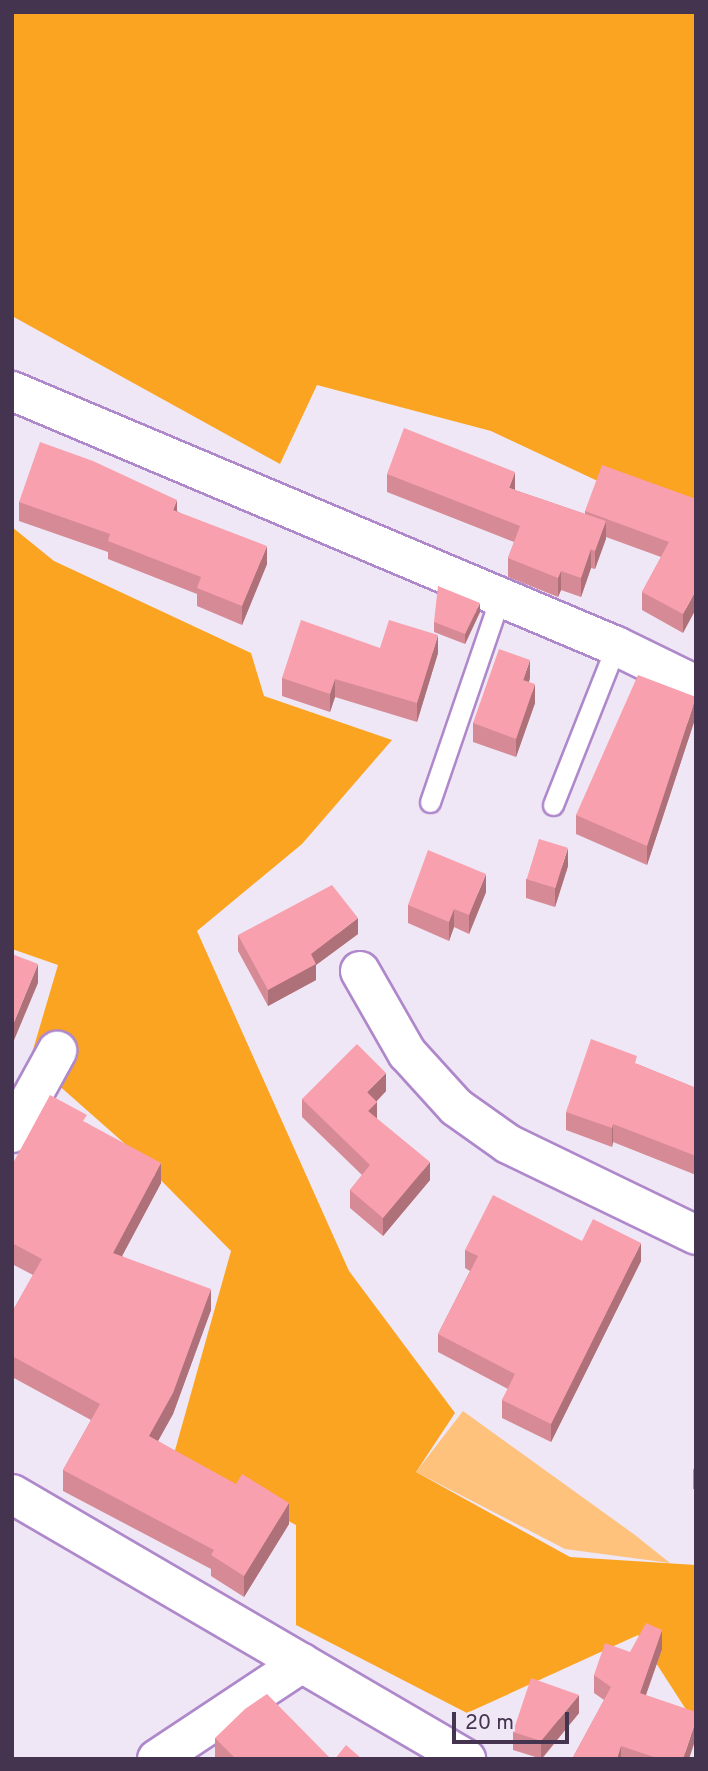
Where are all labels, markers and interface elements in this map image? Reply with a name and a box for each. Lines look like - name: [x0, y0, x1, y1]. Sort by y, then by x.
- scale bar: [456, 1698, 573, 1742]
- text: 20 m: [465, 1710, 514, 1737]

